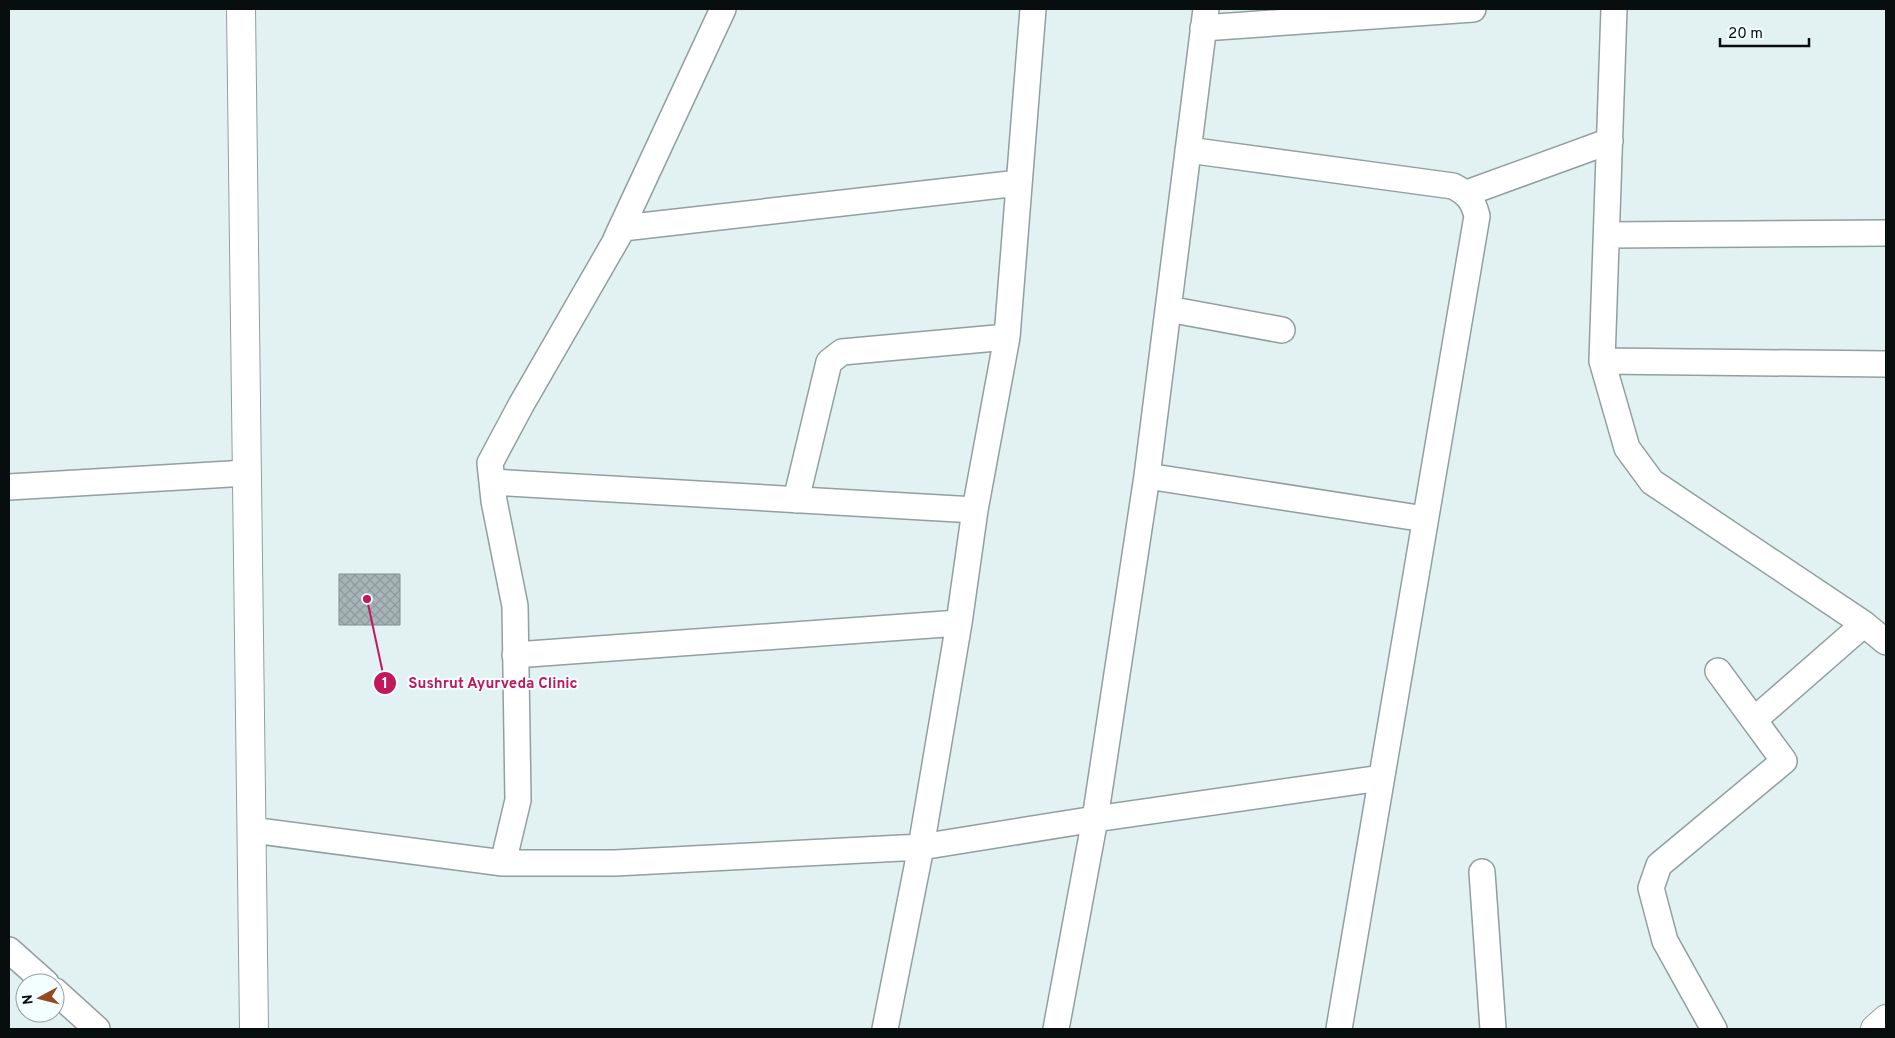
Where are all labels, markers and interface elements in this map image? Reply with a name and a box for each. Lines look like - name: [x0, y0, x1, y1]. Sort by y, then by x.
- scale bar: [1720, 15, 1809, 47]
- text: 20 m: [1728, 25, 1763, 44]
- callout: Sushrut Ayurveda Clinic: [373, 668, 588, 698]
- text: 1: [382, 675, 388, 694]
- text: Sushrut Ayurveda Clinic: [408, 675, 578, 694]
- north arrow: [15, 973, 65, 1023]
- text: N: [20, 993, 38, 1005]

